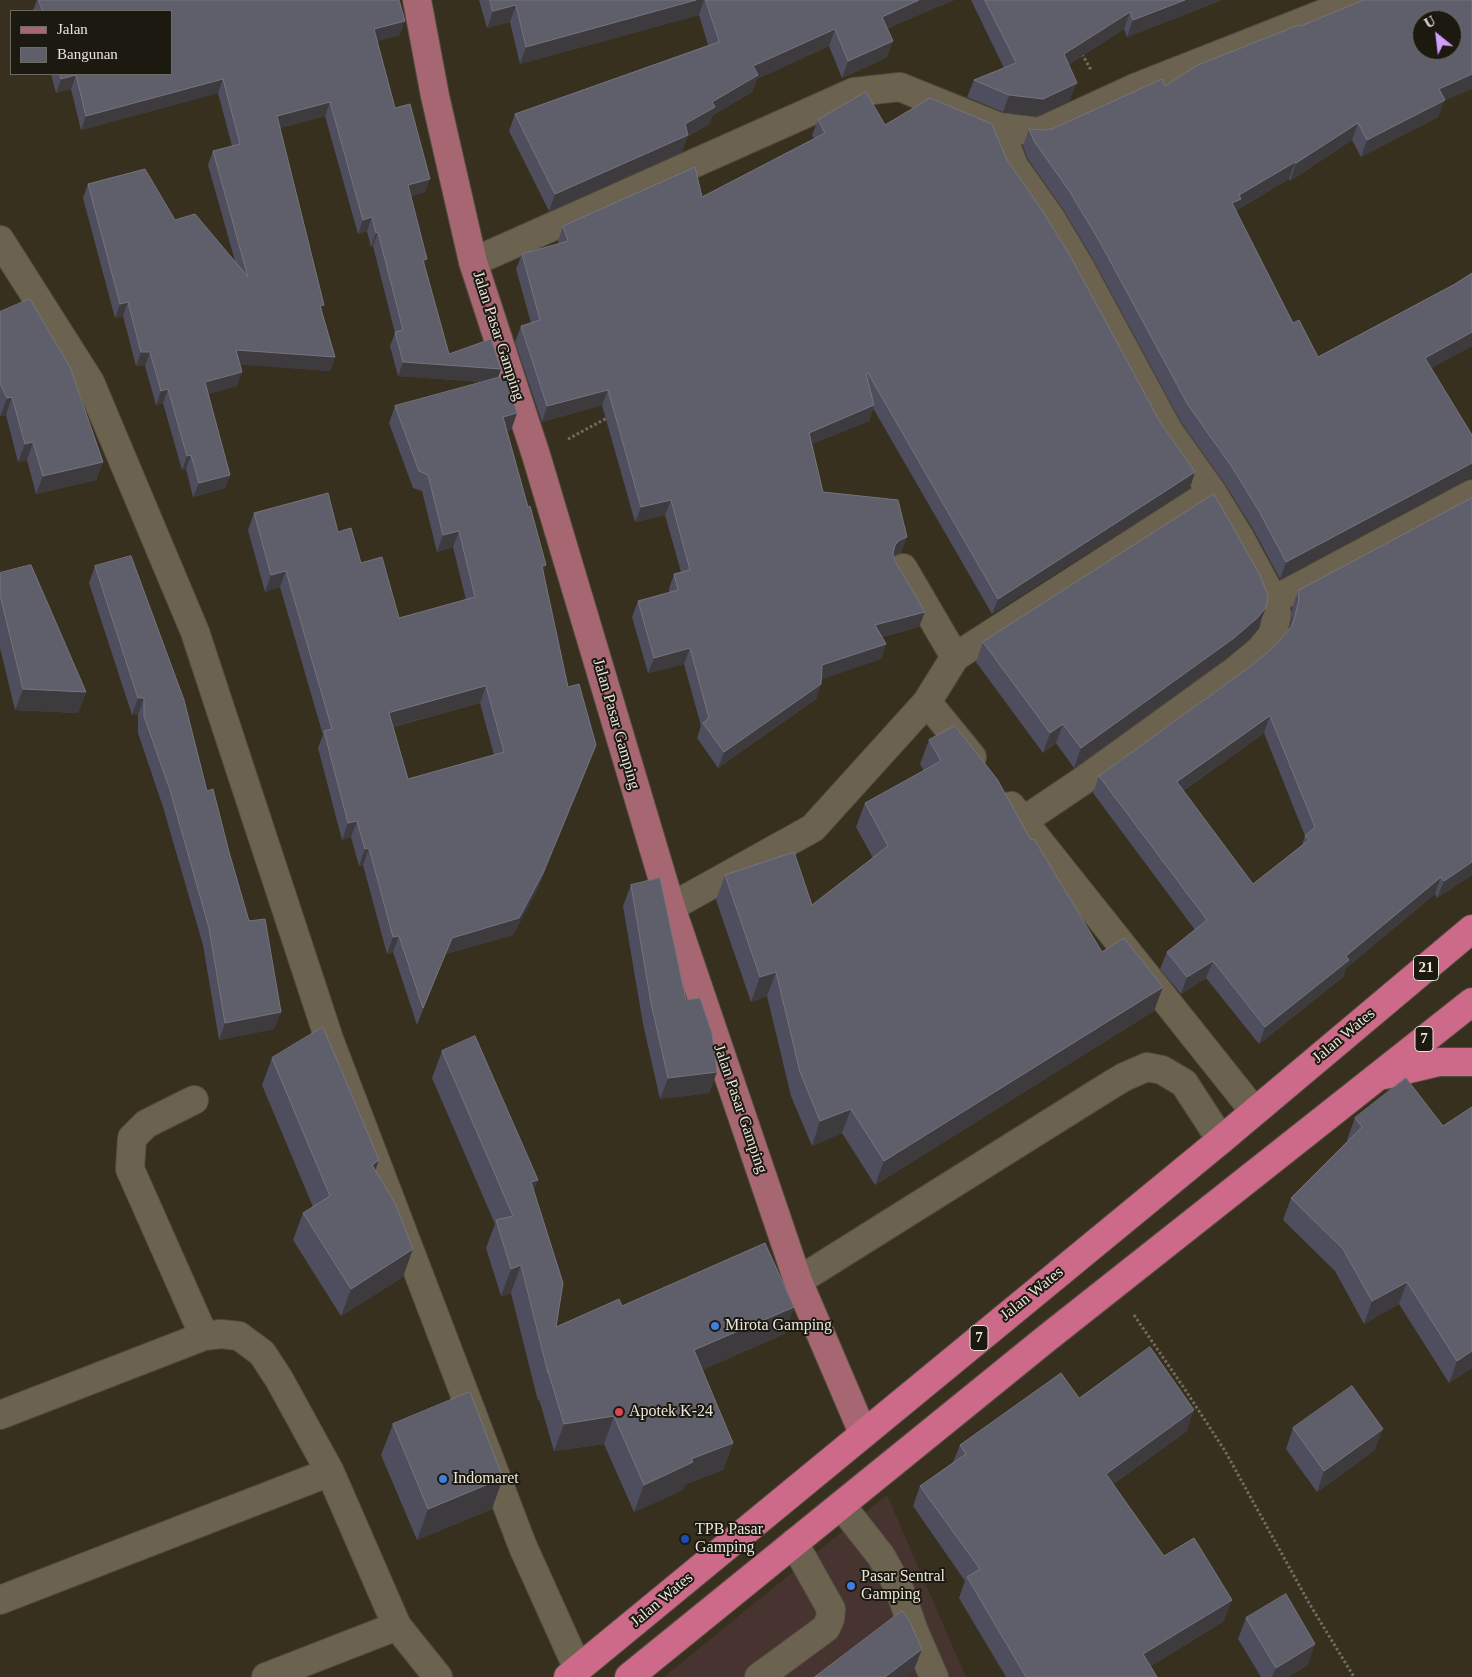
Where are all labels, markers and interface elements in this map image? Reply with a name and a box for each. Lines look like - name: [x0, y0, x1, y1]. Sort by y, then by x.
- legend: [10, 10, 172, 75]
- north arrow: [1412, 10, 1462, 60]
- text: U: [1422, 13, 1438, 31]
- text: Jalan: [57, 21, 88, 37]
- text: Bangunan: [57, 46, 118, 62]
- street label: Jalan Pasar Gamping: [468, 269, 528, 403]
- street label: Jalan Pasar Gamping: [588, 656, 644, 792]
- road number: 21: [1414, 956, 1438, 980]
- street label: Jalan Wates: [1309, 1004, 1379, 1068]
- road number: 7: [1415, 1026, 1433, 1052]
- street label: Jalan Pasar Gamping: [709, 1042, 771, 1176]
- street label: Jalan Wates: [997, 1263, 1067, 1325]
- place label: Mirota Gamping: [725, 1316, 832, 1336]
- marker: Mirota Gamping: [709, 1320, 721, 1332]
- road number: 7: [970, 1326, 988, 1350]
- place label: Apotek K-24: [629, 1402, 713, 1422]
- marker: Apotek K-24: [613, 1406, 625, 1418]
- place label: Indomaret: [453, 1469, 519, 1489]
- marker: Indomaret: [437, 1473, 449, 1485]
- place label: TPB Pasar Gamping: [695, 1520, 763, 1558]
- marker: TPB Pasar Gamping: [679, 1533, 691, 1545]
- place label: Pasar Sentral Gamping: [861, 1567, 945, 1605]
- street label: Jalan Wates: [627, 1568, 697, 1632]
- marker: Pasar Sentral Gamping: [845, 1580, 857, 1592]

